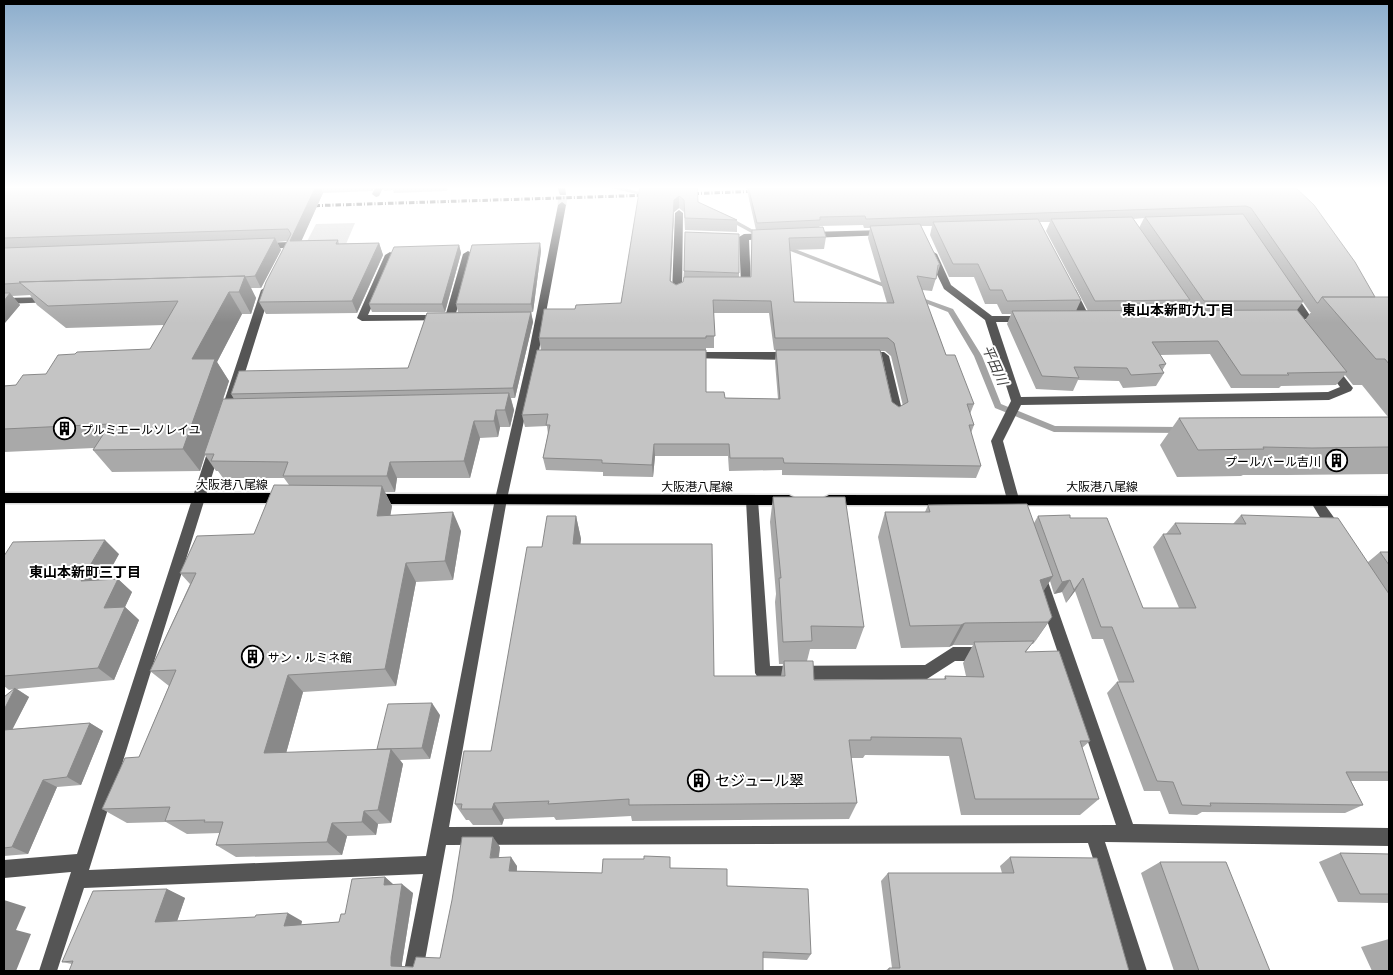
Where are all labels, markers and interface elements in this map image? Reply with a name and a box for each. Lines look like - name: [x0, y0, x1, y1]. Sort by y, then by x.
- district label: 東山本新町九丁目: [1122, 301, 1234, 319]
- water label: 平田川: [978, 342, 1013, 390]
- building icon: プルミエールソレイユ: [53, 417, 77, 441]
- place label: プルミエールソレイユ: [81, 422, 201, 437]
- building icon: プールバール吉川: [1325, 449, 1349, 473]
- place label: プールバール吉川: [1225, 454, 1321, 469]
- street label: 大阪港八尾線: [196, 477, 268, 492]
- street label: 大阪港八尾線: [661, 479, 733, 494]
- street label: 大阪港八尾線: [1066, 479, 1138, 494]
- district label: 東山本新町三丁目: [29, 563, 141, 581]
- building icon: サン・ルミネ館: [240, 645, 264, 669]
- place label: サン・ルミネ館: [268, 650, 352, 665]
- building icon: セジュール翠: [687, 768, 711, 792]
- place label: セジュール翠: [715, 771, 804, 790]

